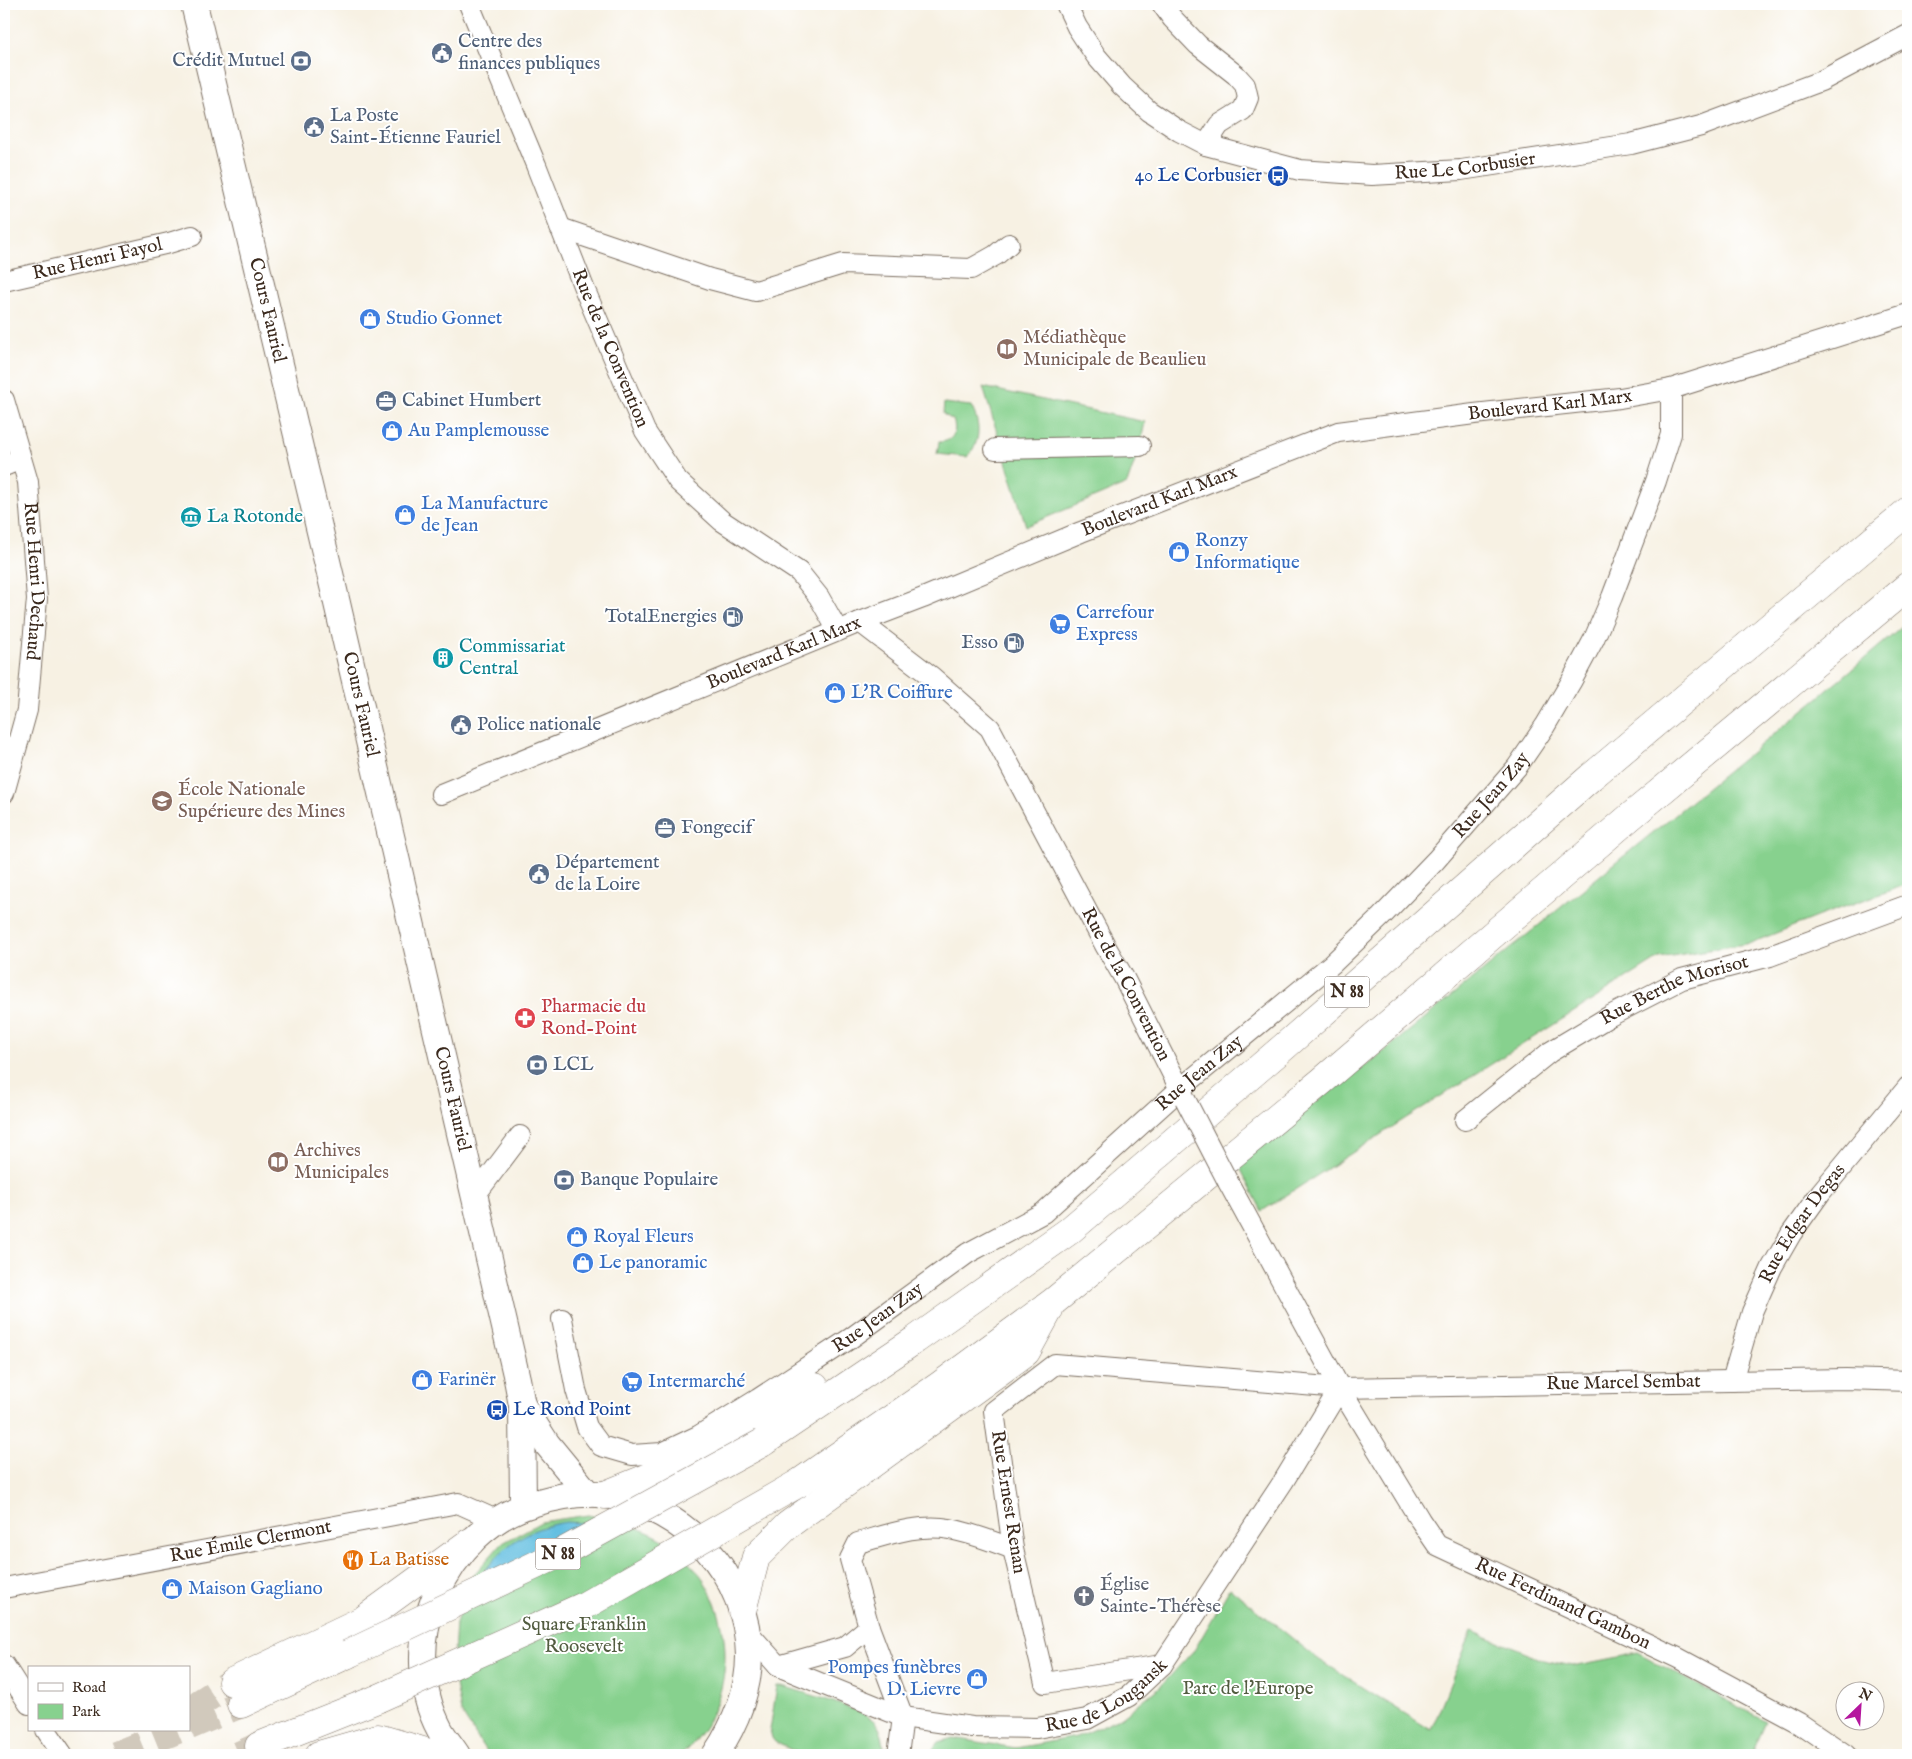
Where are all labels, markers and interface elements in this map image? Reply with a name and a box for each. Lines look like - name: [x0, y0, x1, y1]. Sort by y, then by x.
- place label: Centre des finances publiques: [458, 30, 600, 76]
- public building icon: Centre des finances publiques: [430, 41, 454, 65]
- place label: Crédit Mutuel: [172, 49, 286, 73]
- bank icon: Crédit Mutuel: [289, 49, 313, 73]
- place label: La Poste Saint-Étienne Fauriel: [330, 104, 502, 150]
- public building icon: La Poste Saint-Étienne Fauriel: [302, 115, 326, 139]
- street label: Rue Le Corbusier: [1394, 147, 1537, 186]
- place label: 40 Le Corbusier: [1135, 164, 1262, 188]
- bus stop icon: 40 Le Corbusier: [1266, 164, 1290, 188]
- street label: Rue Henri Fayol: [30, 233, 166, 286]
- street label: Cours Fauriel: [243, 255, 291, 366]
- street label: Rue de la Convention: [566, 265, 654, 431]
- shop icon: Studio Gonnet: [358, 307, 382, 331]
- place label: Studio Gonnet: [386, 307, 503, 331]
- place label: Médiathèque Municipale de Beaulieu: [1023, 326, 1207, 372]
- library icon: Médiathèque Municipale de Beaulieu: [995, 337, 1019, 361]
- street label: Boulevard Karl Marx: [1467, 384, 1634, 427]
- office icon: Cabinet Humbert: [374, 389, 398, 413]
- place label: Cabinet Humbert: [402, 389, 542, 413]
- shop icon: Au Pamplemousse: [380, 419, 404, 443]
- place label: Au Pamplemousse: [407, 419, 550, 443]
- street label: Boulevard Karl Marx: [1078, 460, 1241, 542]
- place label: La Manufacture de Jean: [421, 492, 548, 538]
- street label: Rue Henri Dechaud: [18, 501, 49, 662]
- shop icon: La Manufacture de Jean: [393, 503, 417, 527]
- museum icon: La Rotonde: [179, 505, 203, 529]
- place label: La Rotonde: [207, 505, 303, 529]
- place label: Ronzy Informatique: [1195, 529, 1300, 575]
- shop icon: Ronzy Informatique: [1167, 540, 1191, 564]
- place label: Carrefour Express: [1076, 601, 1154, 647]
- place label: TotalEnergies: [605, 605, 717, 629]
- fuel station icon: TotalEnergies: [721, 605, 745, 629]
- street label: Boulevard Karl Marx: [703, 611, 865, 696]
- supermarket icon: Carrefour Express: [1048, 612, 1072, 636]
- place label: Esso: [961, 631, 998, 655]
- fuel station icon: Esso: [1002, 631, 1026, 655]
- place label: Commissariat Central: [459, 635, 566, 681]
- building icon: Commissariat Central: [431, 646, 455, 670]
- street label: Cours Fauriel: [337, 650, 384, 760]
- shop icon: L'R Coiffure: [823, 681, 847, 705]
- place label: L'R Coiffure: [851, 681, 953, 705]
- public building icon: Police nationale: [449, 713, 473, 737]
- place label: Police nationale: [477, 713, 601, 737]
- street label: Rue Jean Zay: [1448, 747, 1536, 844]
- place label: École Nationale Supérieure des Mines: [178, 777, 345, 824]
- school or university icon: École Nationale Supérieure des Mines: [150, 789, 174, 813]
- office icon: Fongecif: [653, 816, 677, 840]
- place label: Fongecif: [681, 816, 755, 840]
- place label: Département de la Loire: [555, 851, 660, 897]
- public building icon: Département de la Loire: [527, 862, 551, 886]
- street label: Rue de la Convention: [1075, 904, 1176, 1065]
- street label: Rue Berthe Morisot: [1596, 950, 1752, 1031]
- road number: N 88: [1324, 976, 1370, 1008]
- place label: Pharmacie du Rond-Point: [541, 995, 646, 1041]
- pharmacy icon: Pharmacie du Rond-Point: [513, 1006, 537, 1030]
- street label: Rue Jean Zay: [1151, 1030, 1249, 1117]
- street label: Cours Fauriel: [428, 1044, 476, 1155]
- bank icon: LCL: [525, 1053, 549, 1077]
- place label: LCL: [553, 1053, 594, 1077]
- place label: Archives Municipales: [293, 1139, 389, 1185]
- library icon: Archives Municipales: [266, 1150, 290, 1174]
- street label: Rue Edgar Degas: [1754, 1159, 1851, 1287]
- bank icon: Banque Populaire: [552, 1168, 576, 1192]
- place label: Banque Populaire: [580, 1168, 718, 1192]
- shop icon: Royal Fleurs: [565, 1225, 589, 1249]
- place label: Royal Fleurs: [593, 1225, 694, 1249]
- shop icon: Le panoramic: [571, 1251, 595, 1275]
- place label: Le panoramic: [599, 1251, 707, 1275]
- street label: Rue Jean Zay: [828, 1277, 929, 1359]
- shop icon: Farinër: [410, 1368, 434, 1392]
- place label: Farinër: [438, 1368, 496, 1392]
- supermarket icon: Intermarché: [620, 1370, 644, 1394]
- place label: Intermarché: [648, 1370, 746, 1394]
- street label: Rue Marcel Sembat: [1546, 1370, 1701, 1396]
- bus stop icon: Le Rond Point: [485, 1398, 509, 1422]
- place label: Le Rond Point: [513, 1398, 631, 1422]
- street label: Rue Ernest Renan: [985, 1429, 1031, 1575]
- street label: Rue Émile Clermont: [168, 1515, 334, 1569]
- road number: N 88: [536, 1538, 580, 1570]
- restaurant icon: La Batisse: [341, 1548, 365, 1572]
- place label: La Batisse: [369, 1548, 450, 1572]
- street label: Rue Ferdinand Gambon: [1471, 1553, 1654, 1655]
- place label: Église Sainte-Thérèse: [1100, 1572, 1221, 1619]
- shop icon: Maison Gagliano: [160, 1577, 184, 1601]
- place label: Maison Gagliano: [188, 1577, 323, 1601]
- church icon: Église Sainte-Thérèse: [1072, 1584, 1096, 1608]
- park label: Square Franklin Roosevelt: [522, 1613, 646, 1659]
- street label: Rue de Lougansk: [1043, 1653, 1174, 1738]
- place label: Pompes funèbres D. Lievre: [828, 1656, 961, 1702]
- legend: [28, 1666, 190, 1732]
- shop icon: Pompes funèbres D. Lievre: [965, 1667, 989, 1691]
- park label: Parc de l'Europe: [1182, 1677, 1314, 1701]
- text: Road: [72, 1678, 107, 1697]
- north arrow: [1834, 1682, 1884, 1732]
- text: N: [1855, 1684, 1874, 1706]
- text: Park: [72, 1702, 102, 1721]

